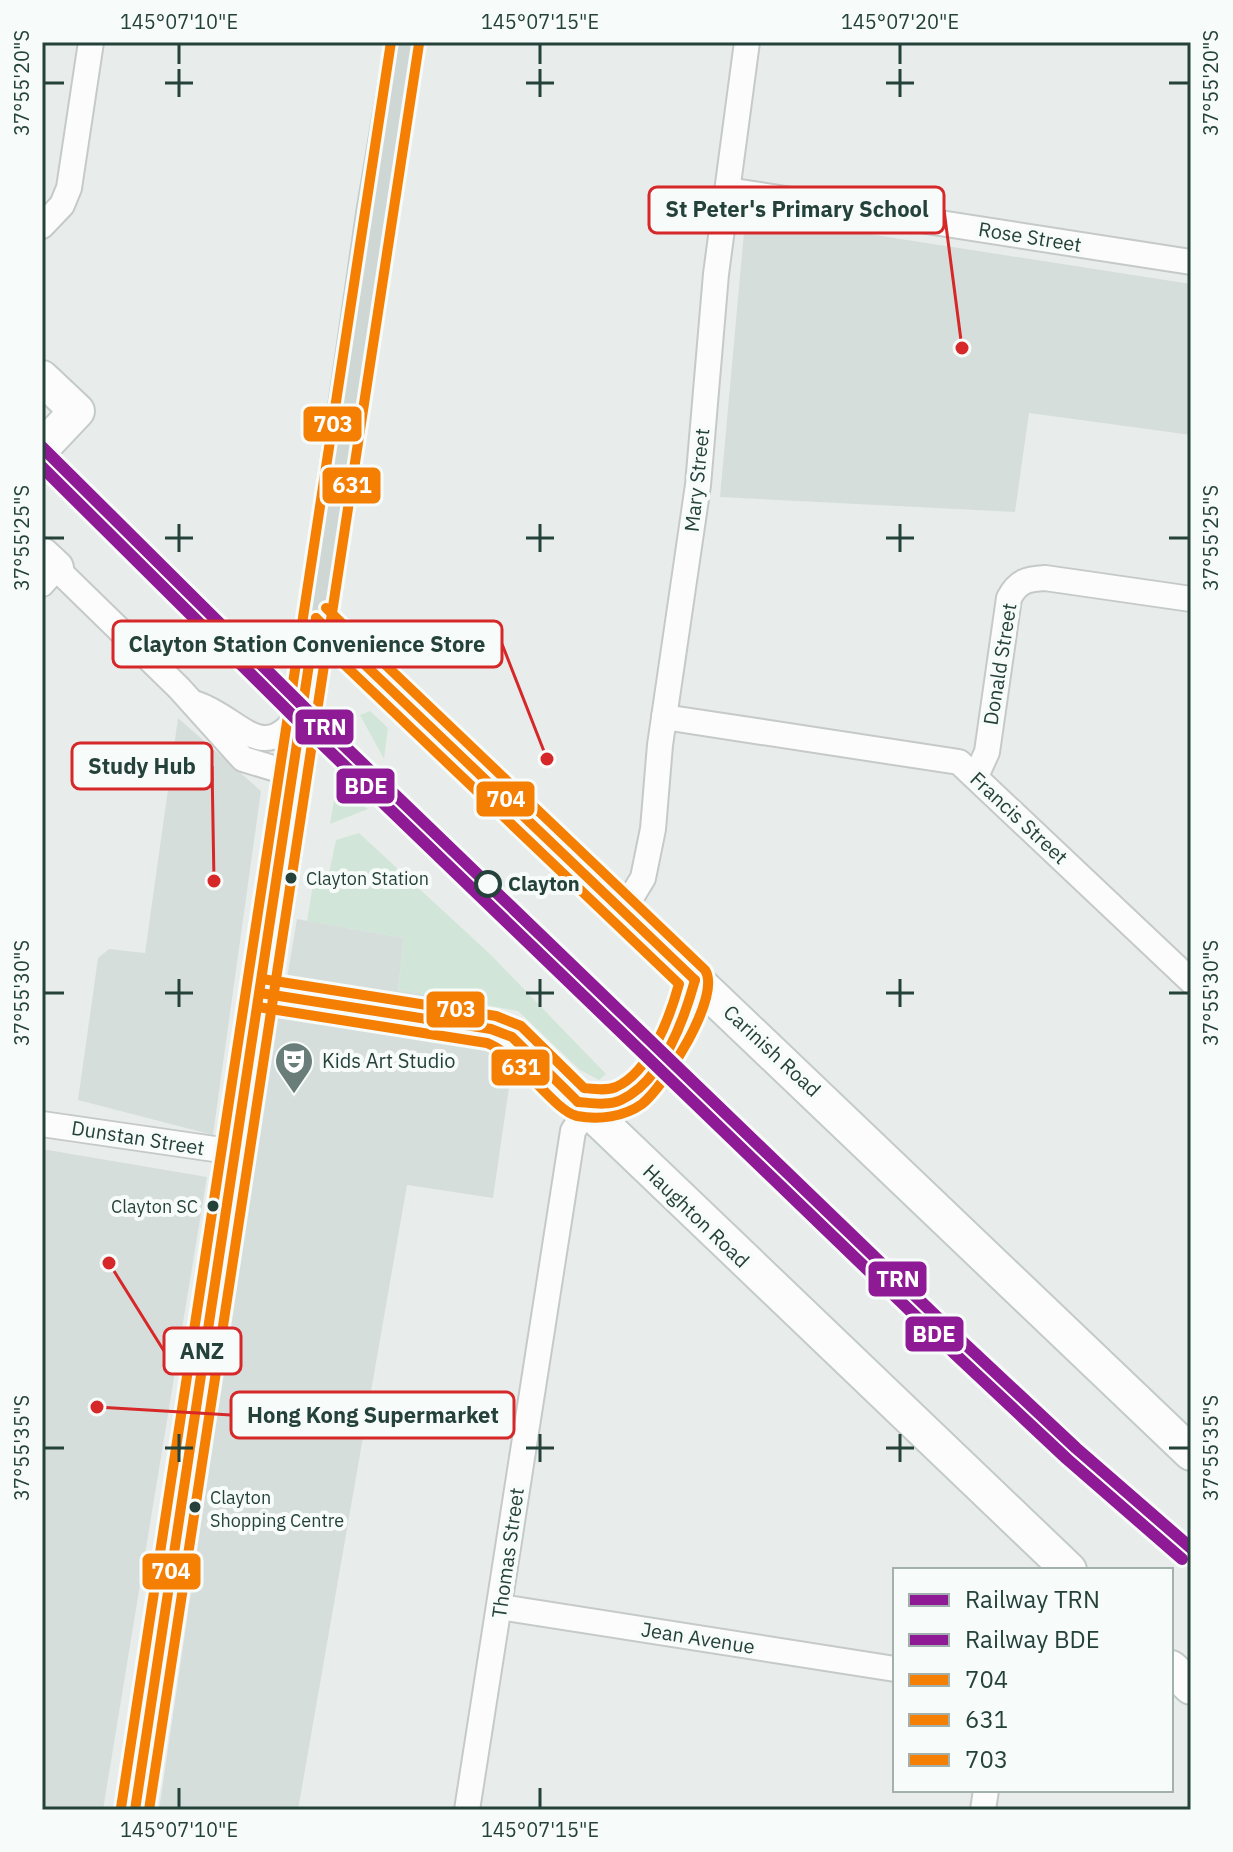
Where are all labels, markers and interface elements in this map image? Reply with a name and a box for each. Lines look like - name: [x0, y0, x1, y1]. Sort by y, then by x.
- text: 145°07'10"E: [120, 8, 238, 35]
- text: 145°07'15"E: [481, 8, 599, 35]
- text: 145°07'20"E: [841, 8, 959, 35]
- text: 37°55'20"S: [8, 30, 35, 136]
- text: 37°55'20"S: [1197, 30, 1224, 136]
- callout: St Peter's Primary School: [649, 187, 944, 233]
- text: St Peter's Primary School: [665, 194, 929, 223]
- street label: Rose Street: [977, 215, 1084, 258]
- line badge: 703: [302, 405, 363, 443]
- text: 703: [313, 409, 353, 438]
- street label: Mary Street: [678, 427, 715, 533]
- line badge: 631: [321, 466, 382, 505]
- text: 631: [332, 470, 372, 499]
- text: 37°55'25"S: [8, 485, 35, 591]
- text: 37°55'25"S: [1197, 485, 1224, 591]
- street label: Donald Street: [977, 601, 1022, 727]
- callout: Clayton Station Convenience Store: [113, 621, 502, 667]
- text: Clayton Station Convenience Store: [129, 629, 485, 658]
- line badge: TRN: [294, 708, 355, 746]
- text: TRN: [303, 712, 347, 741]
- callout: Study Hub: [72, 743, 212, 789]
- text: Study Hub: [88, 751, 196, 780]
- street label: Francis Street: [965, 765, 1074, 870]
- line badge: BDE: [335, 767, 396, 805]
- text: BDE: [344, 771, 388, 800]
- line badge: 704: [475, 780, 536, 818]
- text: 704: [486, 784, 526, 813]
- place label: Clayton Station: [306, 867, 429, 890]
- marker: Clayton Station: [283, 870, 299, 886]
- place label: Clayton: [508, 870, 580, 897]
- marker: Clayton: [475, 871, 501, 897]
- text: 37°55'30"S: [8, 940, 35, 1046]
- text: 37°55'30"S: [1197, 940, 1224, 1046]
- line badge: 703: [425, 990, 486, 1029]
- text: 703: [436, 994, 476, 1023]
- street label: Carinish Road: [718, 999, 827, 1103]
- theatre icon: Kids Art Studio: [273, 1040, 315, 1095]
- place label: Kids Art Studio: [322, 1047, 456, 1074]
- line badge: 631: [490, 1048, 551, 1087]
- text: 631: [501, 1052, 541, 1081]
- street label: Dunstan Street: [70, 1114, 207, 1161]
- street label: Haughton Road: [637, 1158, 755, 1273]
- place label: Clayton SC: [111, 1195, 198, 1218]
- marker: Clayton SC: [205, 1198, 221, 1214]
- line badge: TRN: [867, 1260, 928, 1298]
- text: TRN: [876, 1264, 920, 1293]
- line badge: BDE: [904, 1315, 965, 1353]
- text: BDE: [912, 1319, 956, 1348]
- callout: ANZ: [164, 1328, 241, 1374]
- text: ANZ: [180, 1336, 224, 1365]
- callout: Hong Kong Supermarket: [231, 1392, 514, 1438]
- text: 37°55'35"S: [8, 1395, 35, 1501]
- text: 37°55'35"S: [1197, 1395, 1224, 1501]
- text: Hong Kong Supermarket: [247, 1400, 499, 1429]
- place label: Clayton Shopping Centre: [210, 1486, 344, 1532]
- street label: Thomas Street: [485, 1486, 530, 1620]
- marker: Clayton Shopping Centre: [187, 1499, 203, 1515]
- line badge: 704: [141, 1552, 202, 1591]
- text: 704: [151, 1556, 191, 1585]
- legend: [893, 1568, 1173, 1792]
- text: Railway TRN: [965, 1583, 1100, 1615]
- street label: Jean Avenue: [639, 1615, 757, 1660]
- text: Railway BDE: [965, 1623, 1100, 1655]
- text: 704: [965, 1663, 1008, 1695]
- text: 631: [965, 1703, 1008, 1735]
- text: 703: [965, 1743, 1008, 1775]
- text: 145°07'10"E: [120, 1816, 238, 1843]
- text: 145°07'15"E: [481, 1816, 599, 1843]

